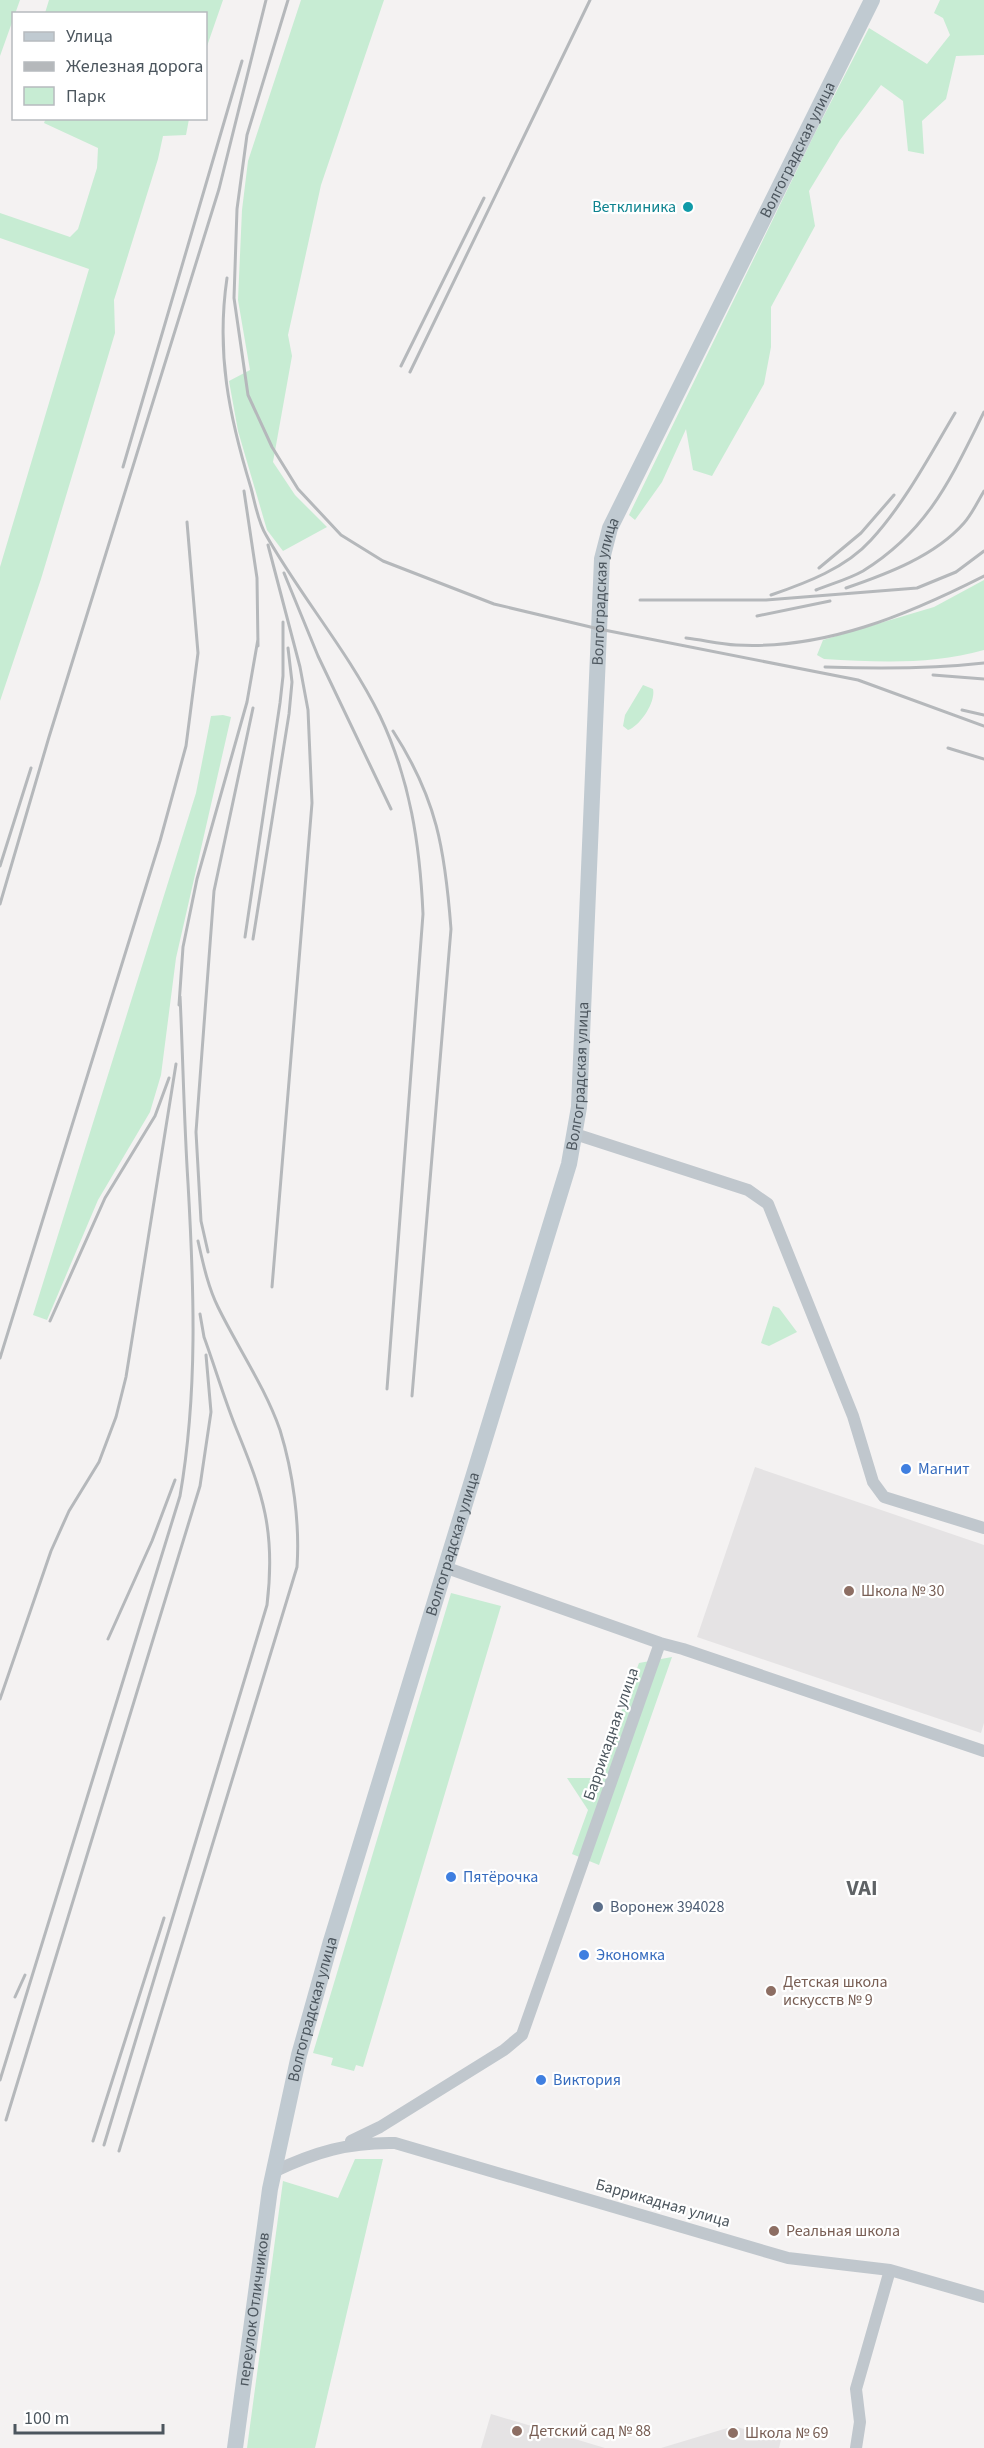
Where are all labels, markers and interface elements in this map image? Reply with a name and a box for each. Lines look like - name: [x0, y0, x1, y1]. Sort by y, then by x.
- legend: [12, 12, 207, 120]
- text: Улица: [66, 24, 113, 49]
- text: Железная дорога: [66, 54, 203, 79]
- street label: Волгоградская улица: [755, 78, 841, 222]
- text: Парк: [66, 84, 106, 109]
- place label: Ветклиника: [592, 196, 676, 218]
- marker: Ветклиника: [681, 200, 695, 214]
- street label: Волгоградская улица: [587, 513, 625, 666]
- street label: Волгоградская улица: [561, 1001, 594, 1152]
- place label: Магнит: [918, 1458, 970, 1480]
- marker: Магнит: [899, 1462, 913, 1476]
- street label: Волгоградская улица: [420, 1469, 485, 1619]
- place label: Школа № 30: [861, 1580, 945, 1602]
- marker: Школа № 30: [842, 1584, 856, 1598]
- street label: Баррикадная улица: [578, 1665, 644, 1803]
- place label: Пятёрочка: [463, 1866, 538, 1888]
- marker: Пятёрочка: [444, 1870, 458, 1884]
- district label: VAI: [845, 1872, 878, 1904]
- place label: Воронеж 394028: [610, 1896, 724, 1918]
- marker: Воронеж 394028: [591, 1900, 605, 1914]
- street label: Волгоградская улица: [282, 1934, 343, 2084]
- place label: Экономка: [596, 1944, 665, 1966]
- marker: Экономка: [577, 1948, 591, 1962]
- place label: Детская школа искусств № 9: [783, 1971, 888, 2011]
- marker: Детская школа искусств № 9: [764, 1984, 778, 1998]
- place label: Виктория: [553, 2069, 621, 2091]
- marker: Виктория: [534, 2073, 548, 2087]
- street label: Баррикадная улица: [593, 2173, 733, 2233]
- place label: Реальная школа: [786, 2220, 900, 2242]
- marker: Реальная школа: [767, 2224, 781, 2238]
- street label: переулок Отличников: [232, 2231, 275, 2388]
- scale bar: [15, 2397, 164, 2435]
- text: 100 m: [24, 2406, 69, 2431]
- place label: Детский сад № 88: [529, 2420, 651, 2442]
- place label: Школа № 69: [745, 2422, 829, 2444]
- marker: Детский сад № 88: [510, 2424, 524, 2438]
- marker: Школа № 69: [726, 2426, 740, 2440]

